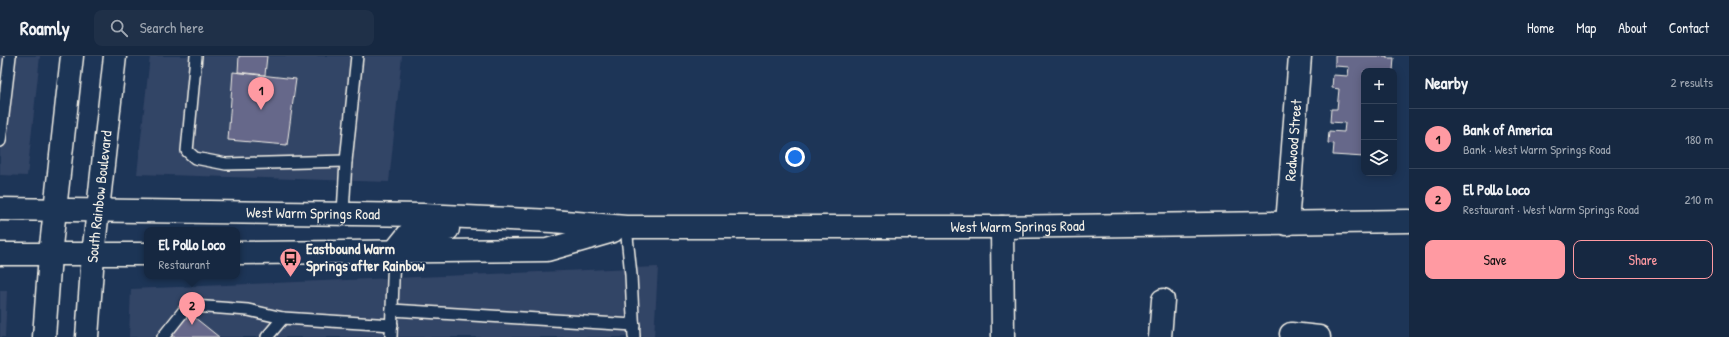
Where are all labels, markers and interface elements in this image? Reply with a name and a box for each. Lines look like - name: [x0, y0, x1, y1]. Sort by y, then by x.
- search box: [94, 10, 374, 46]
- text: Roamly: [20, 15, 70, 41]
- icon: search: [108, 17, 130, 39]
- text: Search here: [140, 17, 204, 38]
- text: Home: [1527, 18, 1554, 37]
- text: Map: [1576, 18, 1596, 37]
- text: About: [1618, 18, 1647, 37]
- text: Contact: [1669, 18, 1709, 37]
- map controls: [1361, 68, 1397, 176]
- button: +: [1361, 68, 1397, 104]
- text: Nearby: [1425, 71, 1468, 94]
- text: 2 results: [1671, 73, 1713, 91]
- pin: 1: [248, 77, 274, 110]
- street label: Redwood Street: [1279, 98, 1307, 182]
- button: −: [1361, 104, 1397, 140]
- text: Bank of America: [1463, 119, 1552, 140]
- street label: South Rainbow Boulevard: [81, 129, 117, 263]
- text: 1: [1436, 130, 1440, 148]
- text: 180 m: [1685, 130, 1713, 148]
- button: layers: [1361, 140, 1397, 176]
- text: Bank · West Warm Springs Road: [1463, 140, 1611, 158]
- your location: [785, 147, 805, 167]
- text: El Pollo Loco: [1463, 179, 1530, 200]
- text: 2: [1435, 190, 1441, 208]
- text: 210 m: [1685, 190, 1713, 208]
- text: Restaurant · West Warm Springs Road: [1463, 200, 1639, 218]
- street label: West Warm Springs Road: [246, 201, 380, 224]
- street label: West Warm Springs Road: [951, 215, 1085, 237]
- popup: [144, 227, 240, 279]
- text: El Pollo Loco: [159, 234, 225, 255]
- place label: Eastbound Warm Springs after Rainbow: [306, 238, 425, 277]
- button: Save: [1425, 240, 1565, 279]
- button: Share: [1573, 240, 1713, 279]
- bus stop icon: Eastbound Warm Springs after Rainbow: [278, 245, 304, 278]
- text: Restaurant: [159, 255, 210, 273]
- pin: 2: [179, 292, 205, 325]

